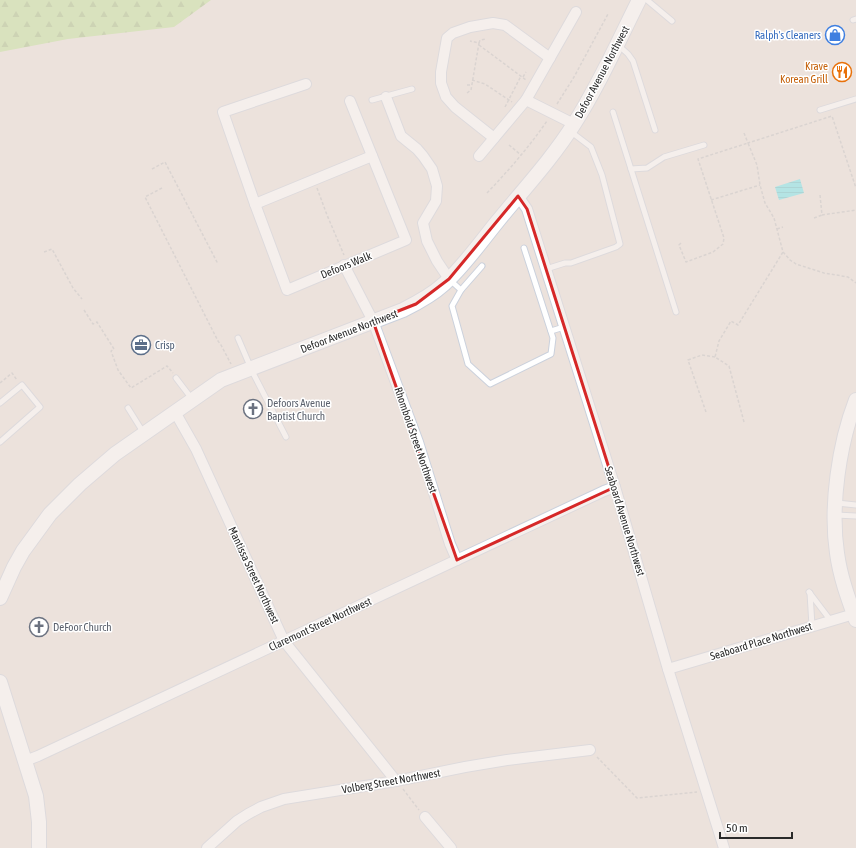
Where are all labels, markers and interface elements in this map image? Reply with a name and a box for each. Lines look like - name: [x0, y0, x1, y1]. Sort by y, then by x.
- street label: Defoor Avenue Northwest: [573, 24, 631, 120]
- shop icon: Ralph's Cleaners: [824, 24, 846, 46]
- place label: Ralph's Cleaners: [755, 29, 821, 41]
- place label: Krave Korean Grill: [780, 60, 828, 85]
- restaurant icon: Krave Korean Grill: [831, 61, 853, 83]
- street label: Defoors Walk: [319, 249, 373, 281]
- street label: Defoor Avenue Northwest: [299, 307, 399, 355]
- office icon: Crisp: [130, 334, 152, 356]
- place label: Crisp: [155, 339, 175, 351]
- street label: Rhomboid Street Northwest: [392, 386, 440, 494]
- place label: Defoors Avenue Baptist Church: [267, 397, 331, 422]
- church icon: Defoors Avenue Baptist Church: [242, 398, 264, 420]
- street label: Seaboard Avenue Northwest: [603, 465, 647, 577]
- street label: Mantissa Street Northwest: [226, 525, 282, 625]
- street label: Claremont Street Northwest: [267, 595, 373, 653]
- church icon: DeFoor Church: [28, 616, 50, 638]
- street label: Seaboard Place Northwest: [709, 620, 813, 662]
- place label: DeFoor Church: [53, 621, 112, 633]
- street label: Volberg Street Northwest: [341, 766, 441, 796]
- scale bar: [720, 814, 792, 840]
- text: 50 m: [726, 821, 748, 835]

